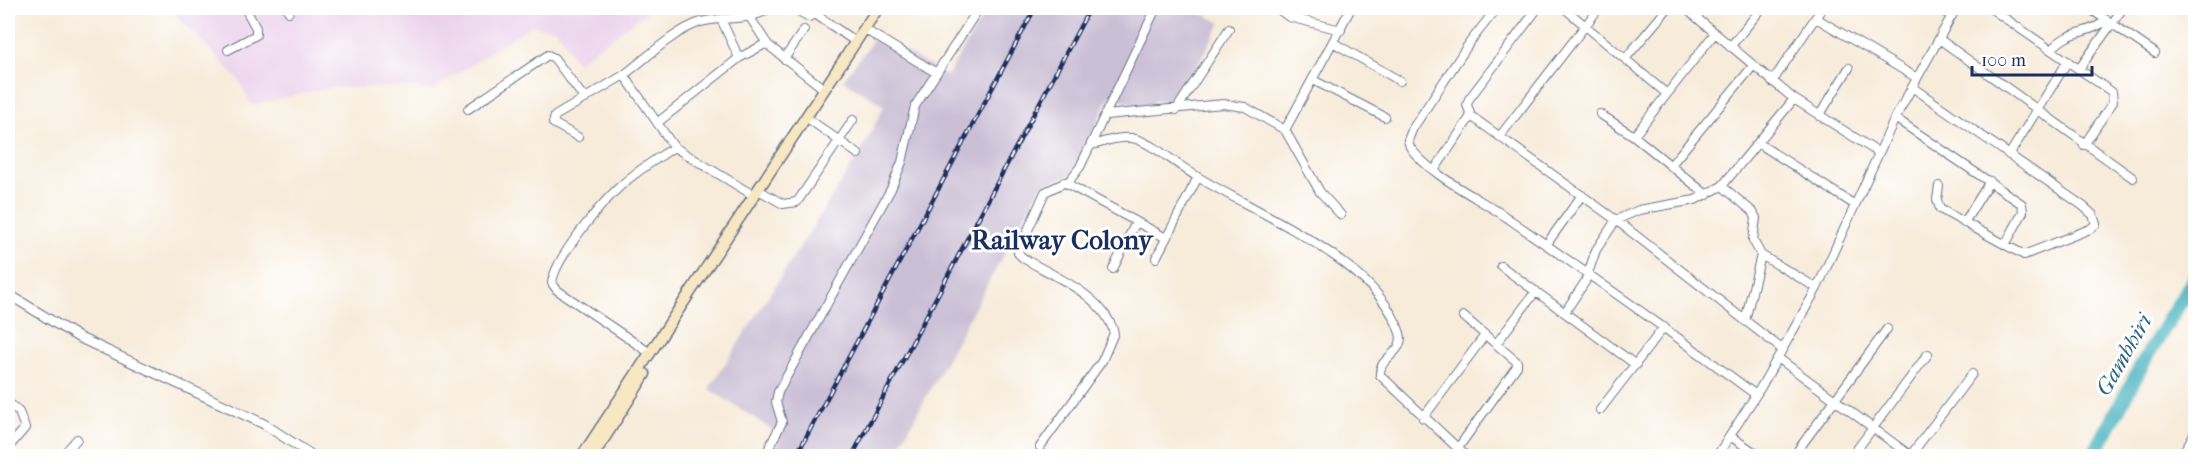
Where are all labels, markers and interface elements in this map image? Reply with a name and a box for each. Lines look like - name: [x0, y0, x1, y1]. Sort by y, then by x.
- scale bar: [1972, 39, 2092, 77]
- text: 100 m: [1981, 50, 2026, 71]
- district label: Railway Colony: [971, 224, 1154, 256]
- water label: Gambhiri: [2090, 308, 2158, 400]

